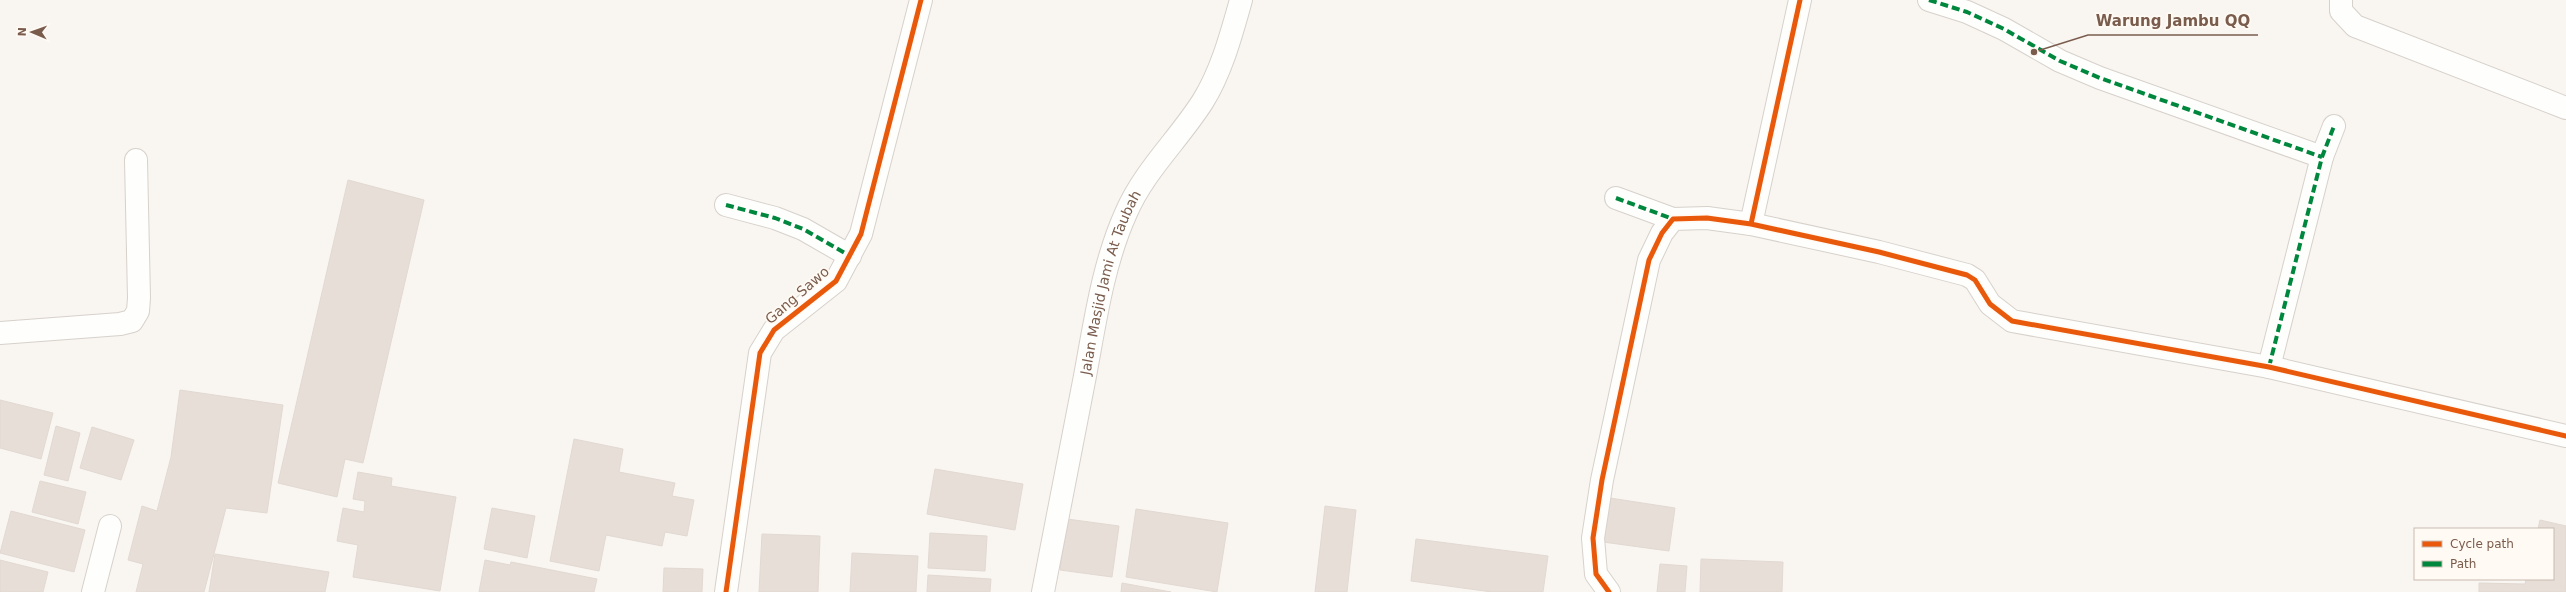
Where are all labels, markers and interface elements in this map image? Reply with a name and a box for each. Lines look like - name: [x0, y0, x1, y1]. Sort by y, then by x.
- callout: Warung Jambu QQ: [2088, 8, 2258, 35]
- north arrow: [12, 12, 52, 52]
- text: Warung Jambu QQ: [2096, 12, 2250, 30]
- text: N: [16, 27, 29, 37]
- street label: Jalan Masjid Jami At Taubah: [1077, 187, 1144, 377]
- street label: Gang Sawo: [762, 263, 832, 327]
- legend: [2414, 528, 2554, 580]
- text: Cycle path: [2450, 537, 2514, 551]
- text: Path: [2450, 557, 2476, 571]

